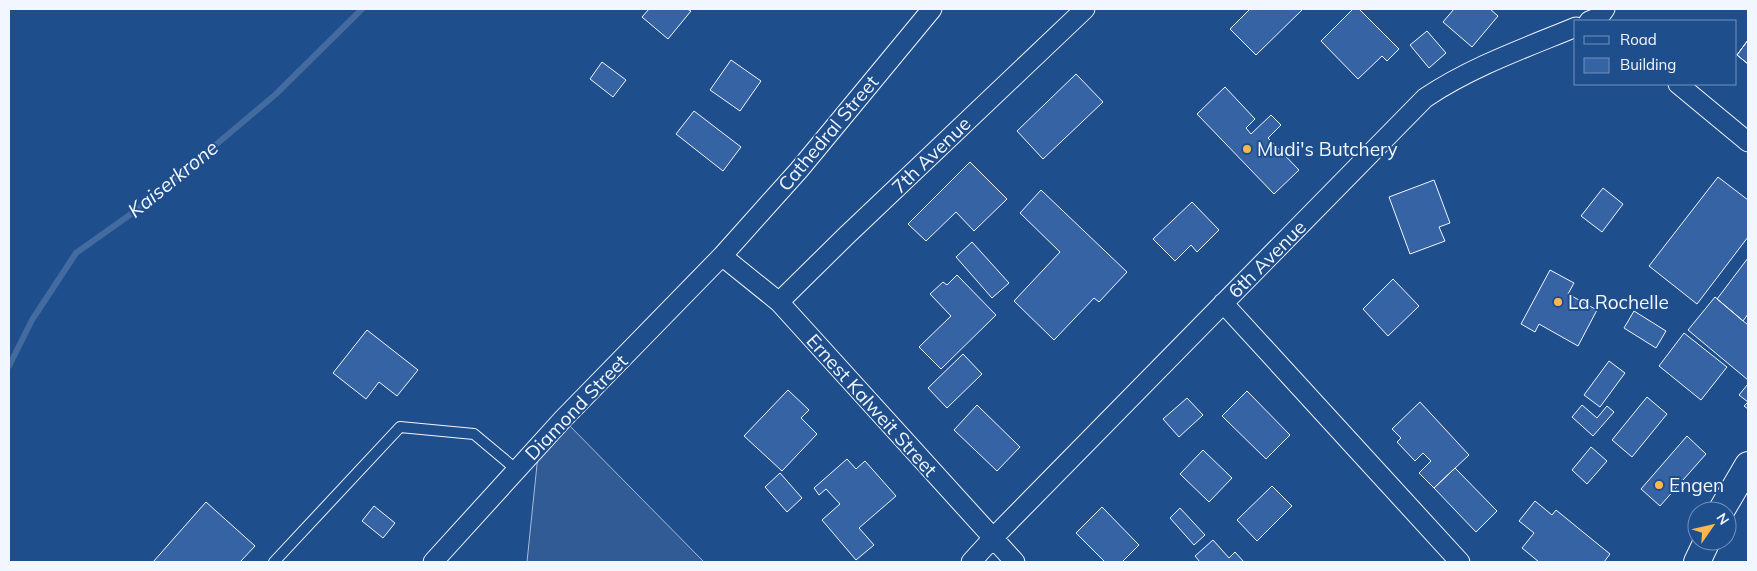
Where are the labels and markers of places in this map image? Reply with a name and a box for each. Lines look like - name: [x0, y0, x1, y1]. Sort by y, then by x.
- place label: Mudi's Butchery: [1257, 137, 1398, 161]
- marker: Mudi's Butchery: [1241, 143, 1253, 155]
- place label: La Rochelle: [1568, 290, 1669, 314]
- marker: La Rochelle: [1552, 296, 1564, 308]
- place label: Engen: [1669, 473, 1724, 497]
- marker: Engen: [1653, 479, 1665, 491]

